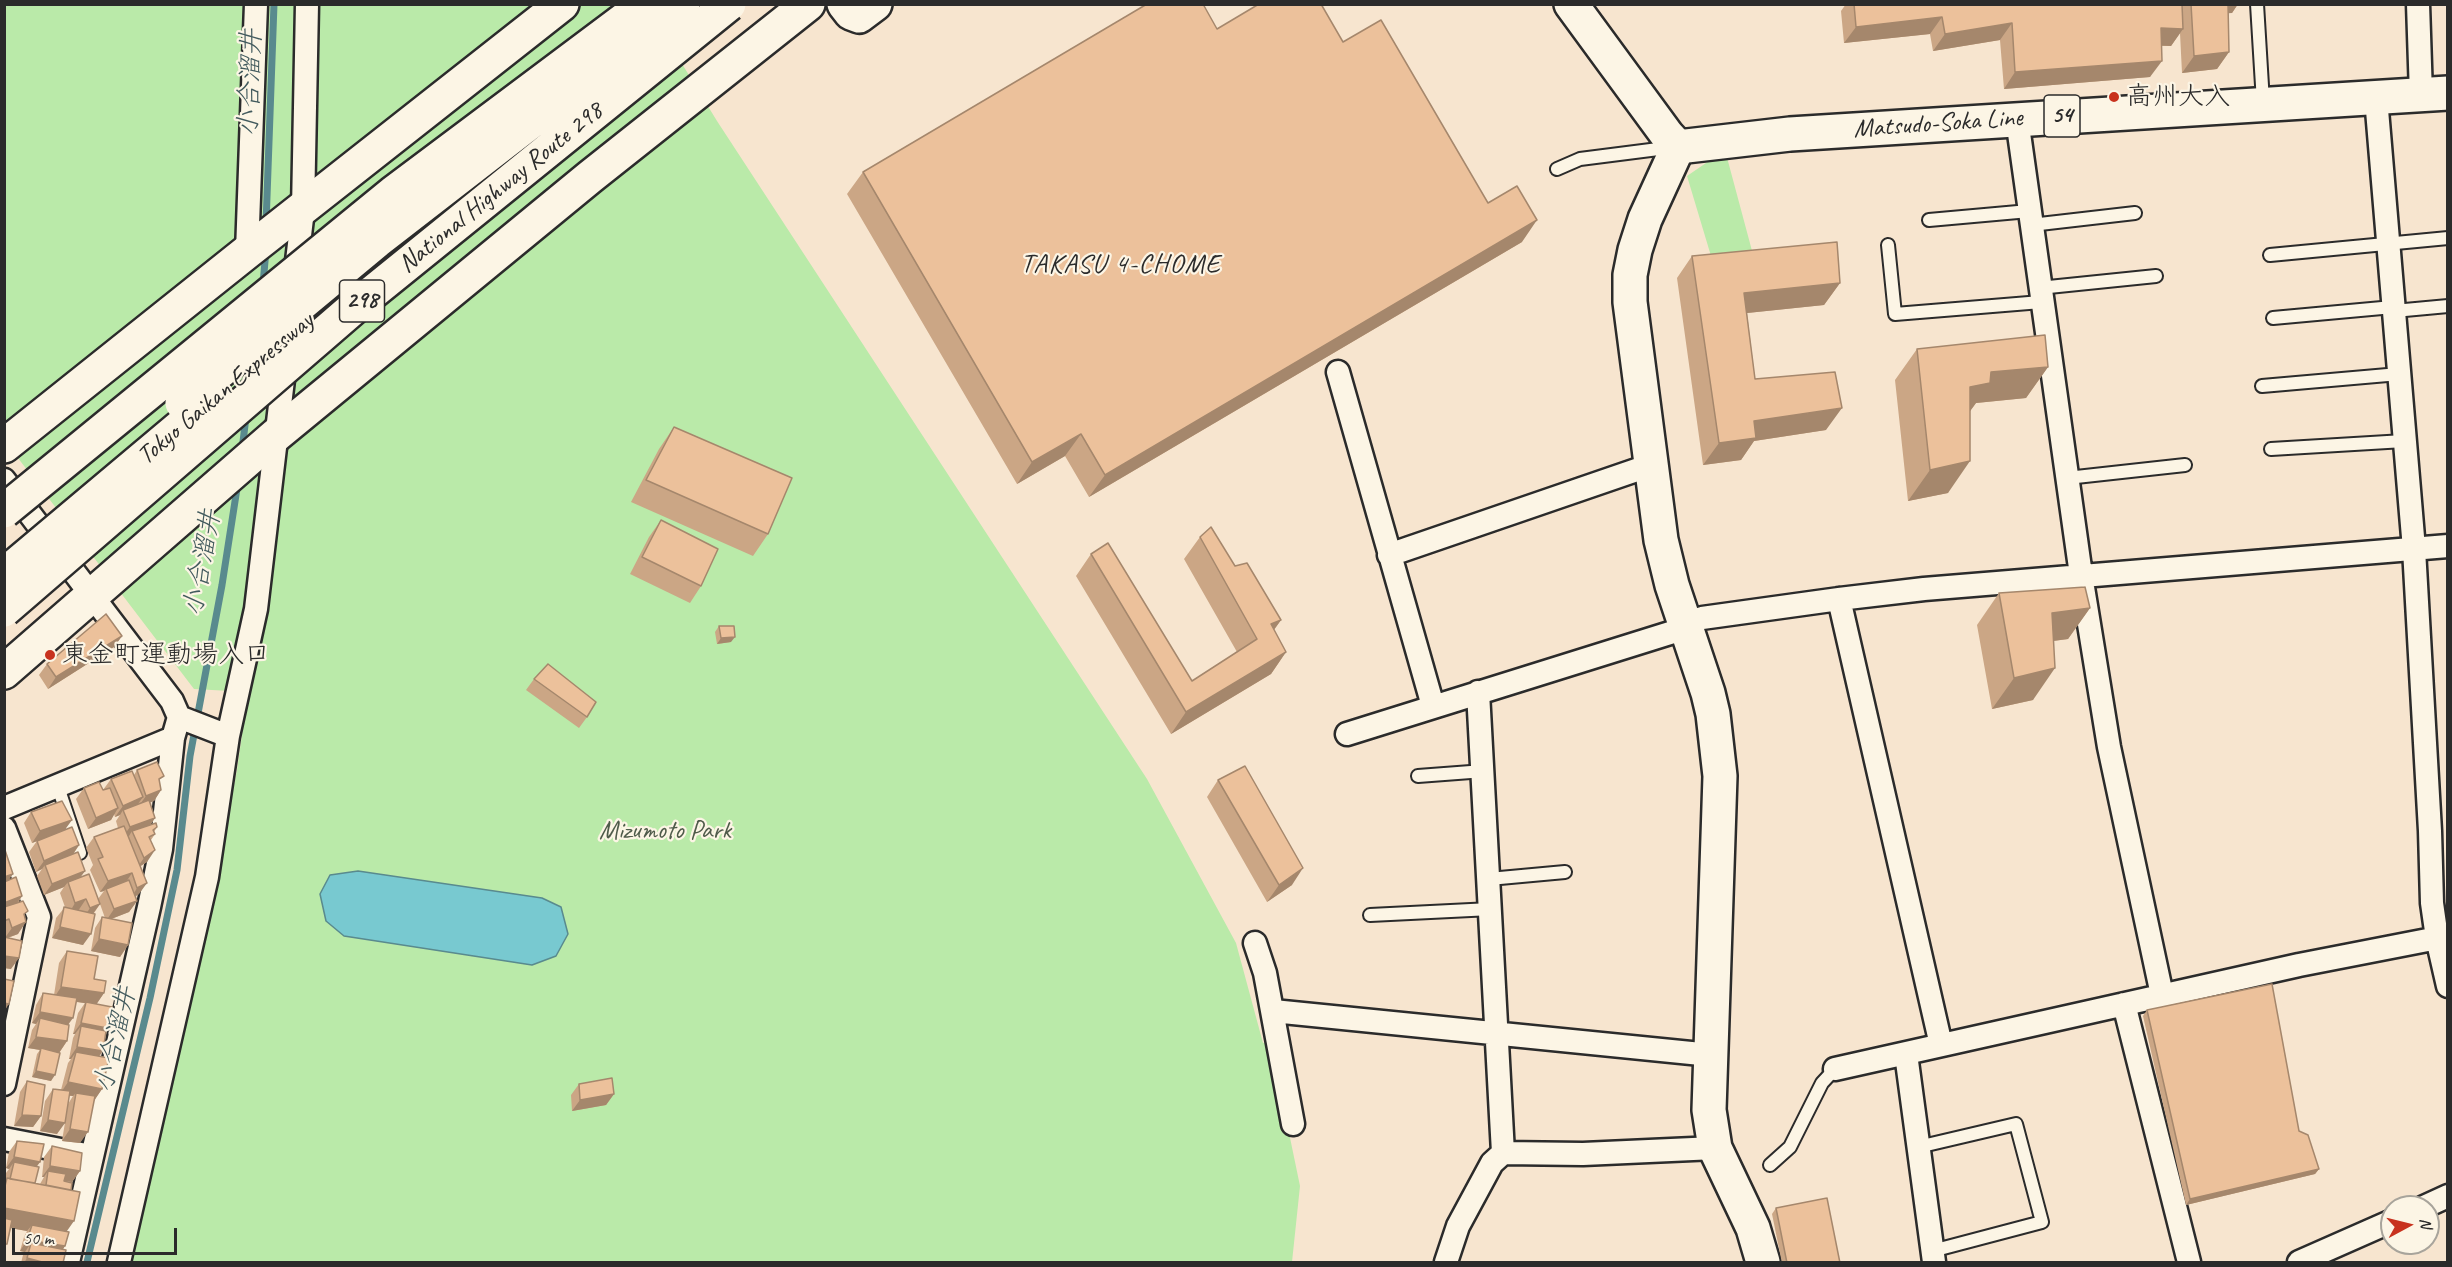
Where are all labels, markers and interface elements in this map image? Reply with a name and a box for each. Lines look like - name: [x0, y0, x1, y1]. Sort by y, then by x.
- water label: 小合溜井: [233, 28, 269, 138]
- place label: 高州大入: [2126, 81, 2230, 113]
- marker: 高州大入: [2107, 90, 2121, 104]
- road number: 54: [2044, 95, 2080, 137]
- street label: National Highway Route 298: [392, 96, 610, 280]
- street label: Matsudo-Soka Line: [1853, 103, 2023, 145]
- district label: TAKASU 4-CHOME: [1021, 249, 1221, 281]
- road number: 298: [340, 280, 385, 322]
- street label: Tokyo Gaikan Expressway: [131, 306, 321, 472]
- water label: 小合溜井: [178, 507, 228, 619]
- place label: 東金町運動場入口: [62, 639, 270, 671]
- marker: 東金町運動場入口: [43, 648, 57, 662]
- park label: Mizumoto Park: [599, 815, 731, 847]
- water label: 小合溜井: [88, 984, 144, 1096]
- north arrow: [2380, 1195, 2440, 1255]
- scale bar: [15, 1216, 180, 1254]
- text: N: [2415, 1217, 2436, 1229]
- text: 50 m: [23, 1227, 54, 1249]

